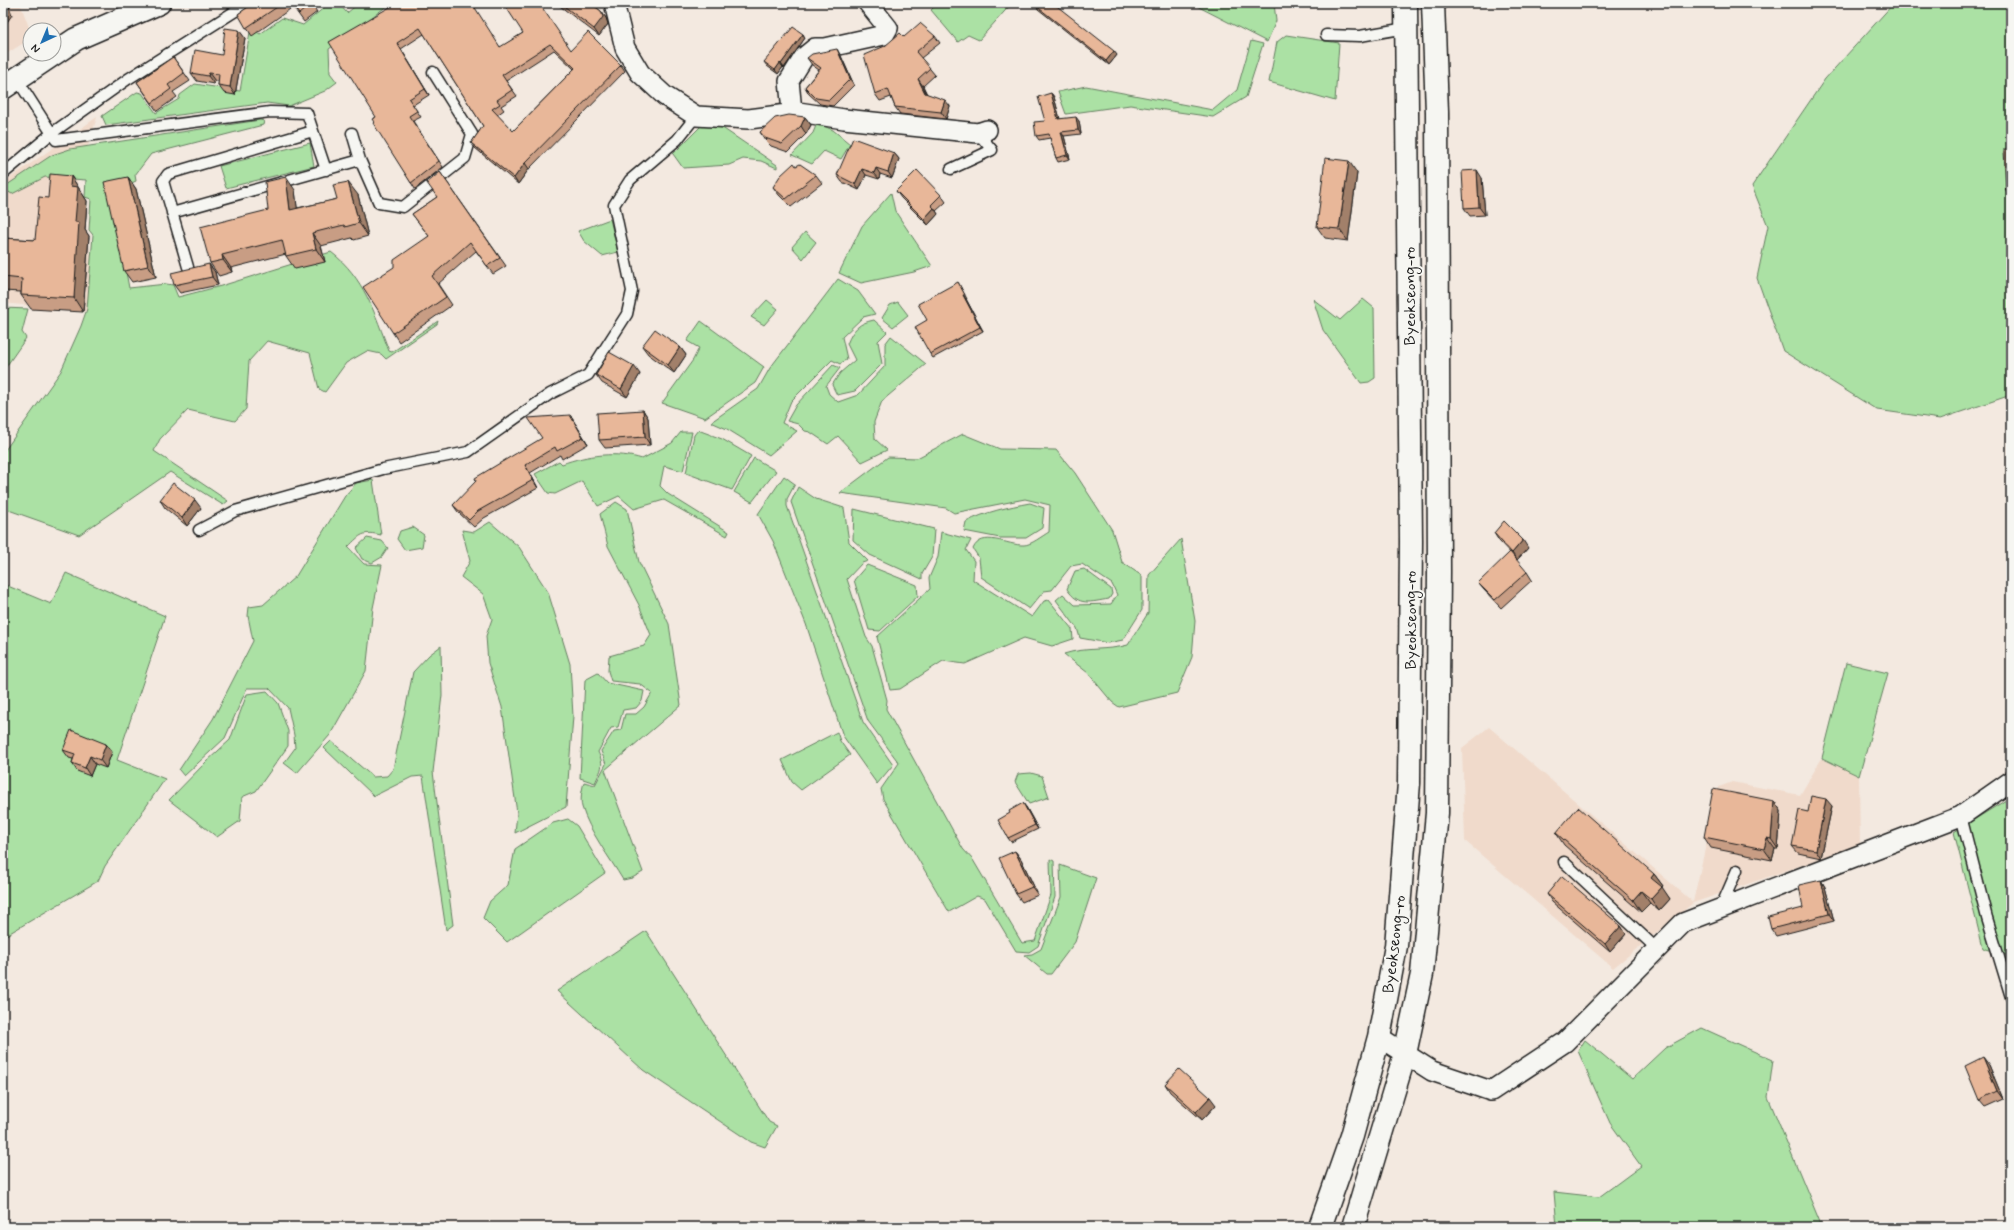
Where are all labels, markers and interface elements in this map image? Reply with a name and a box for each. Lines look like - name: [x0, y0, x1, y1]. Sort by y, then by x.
- north arrow: [22, 22, 62, 62]
- text: N: [28, 41, 43, 56]
- street label: Byeokseong-ro: [1400, 246, 1422, 345]
- street label: Byeokseong-ro: [1401, 570, 1423, 669]
- street label: Byeokseong-ro: [1378, 894, 1412, 995]

